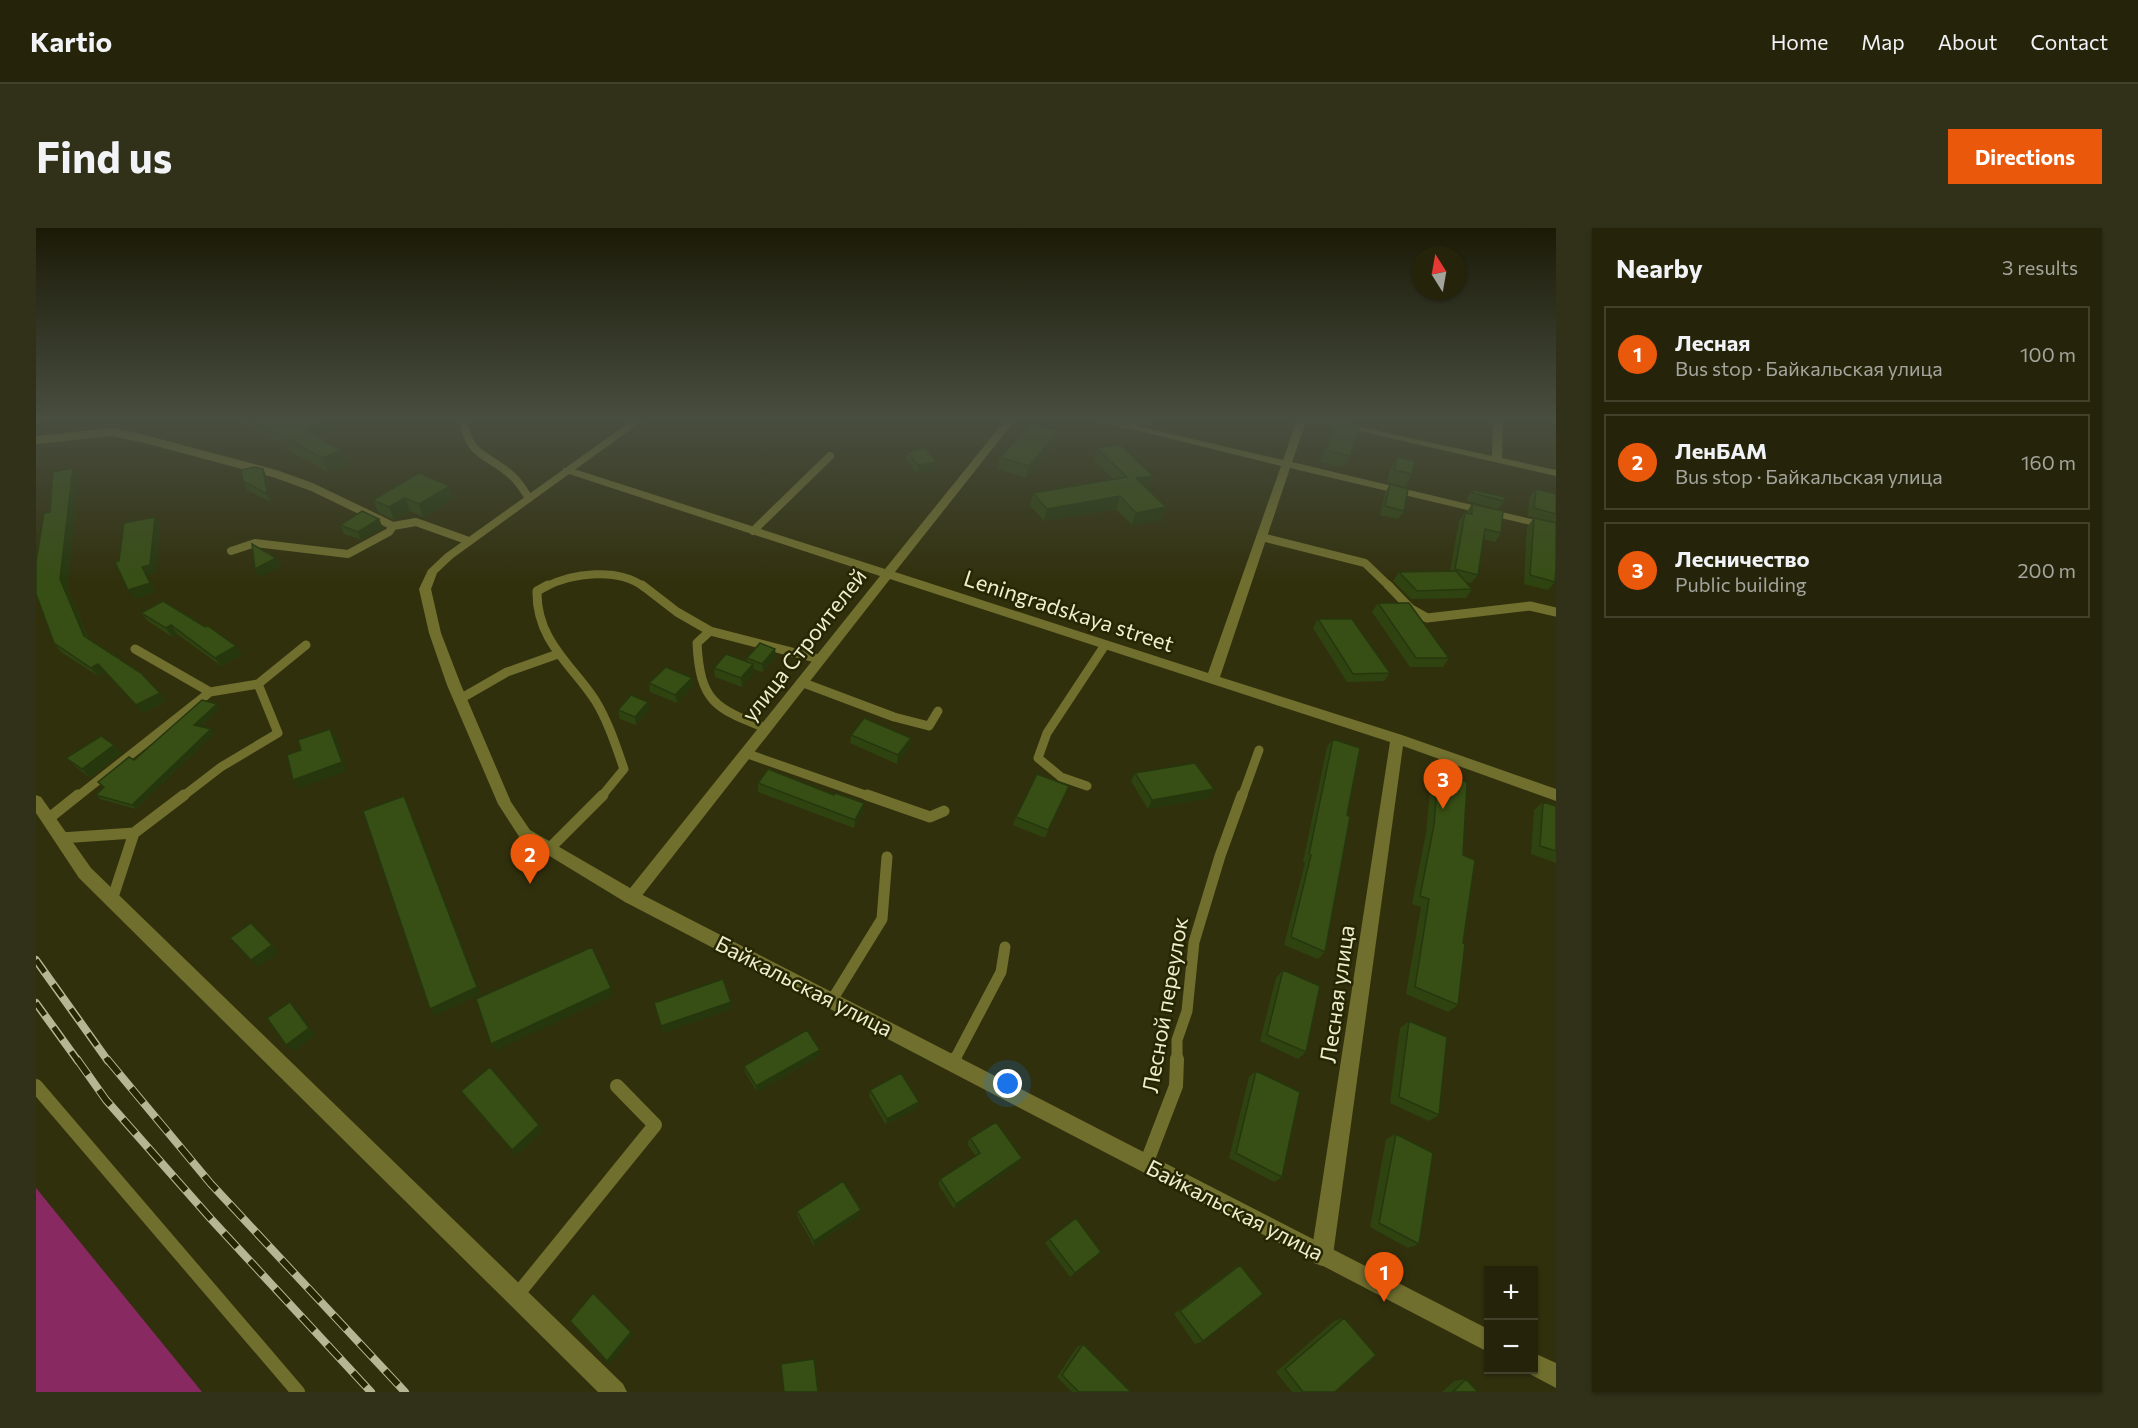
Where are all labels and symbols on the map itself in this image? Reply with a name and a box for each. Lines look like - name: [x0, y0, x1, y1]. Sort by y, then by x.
- north arrow: [1412, 246, 1466, 300]
- street label: улица Строителей: [735, 563, 872, 727]
- street label: Leningradskaya street: [961, 564, 1178, 657]
- pin: 3: [1424, 760, 1462, 809]
- pin: 2: [510, 834, 550, 884]
- street label: Лесной переулок: [1136, 915, 1193, 1095]
- street label: Лесная улица: [1313, 923, 1360, 1065]
- street label: Байкальская улица: [711, 929, 897, 1042]
- your location: [993, 1069, 1022, 1098]
- street label: Байкальская улица: [1142, 1153, 1328, 1266]
- pin: 1: [1364, 1252, 1404, 1302]

